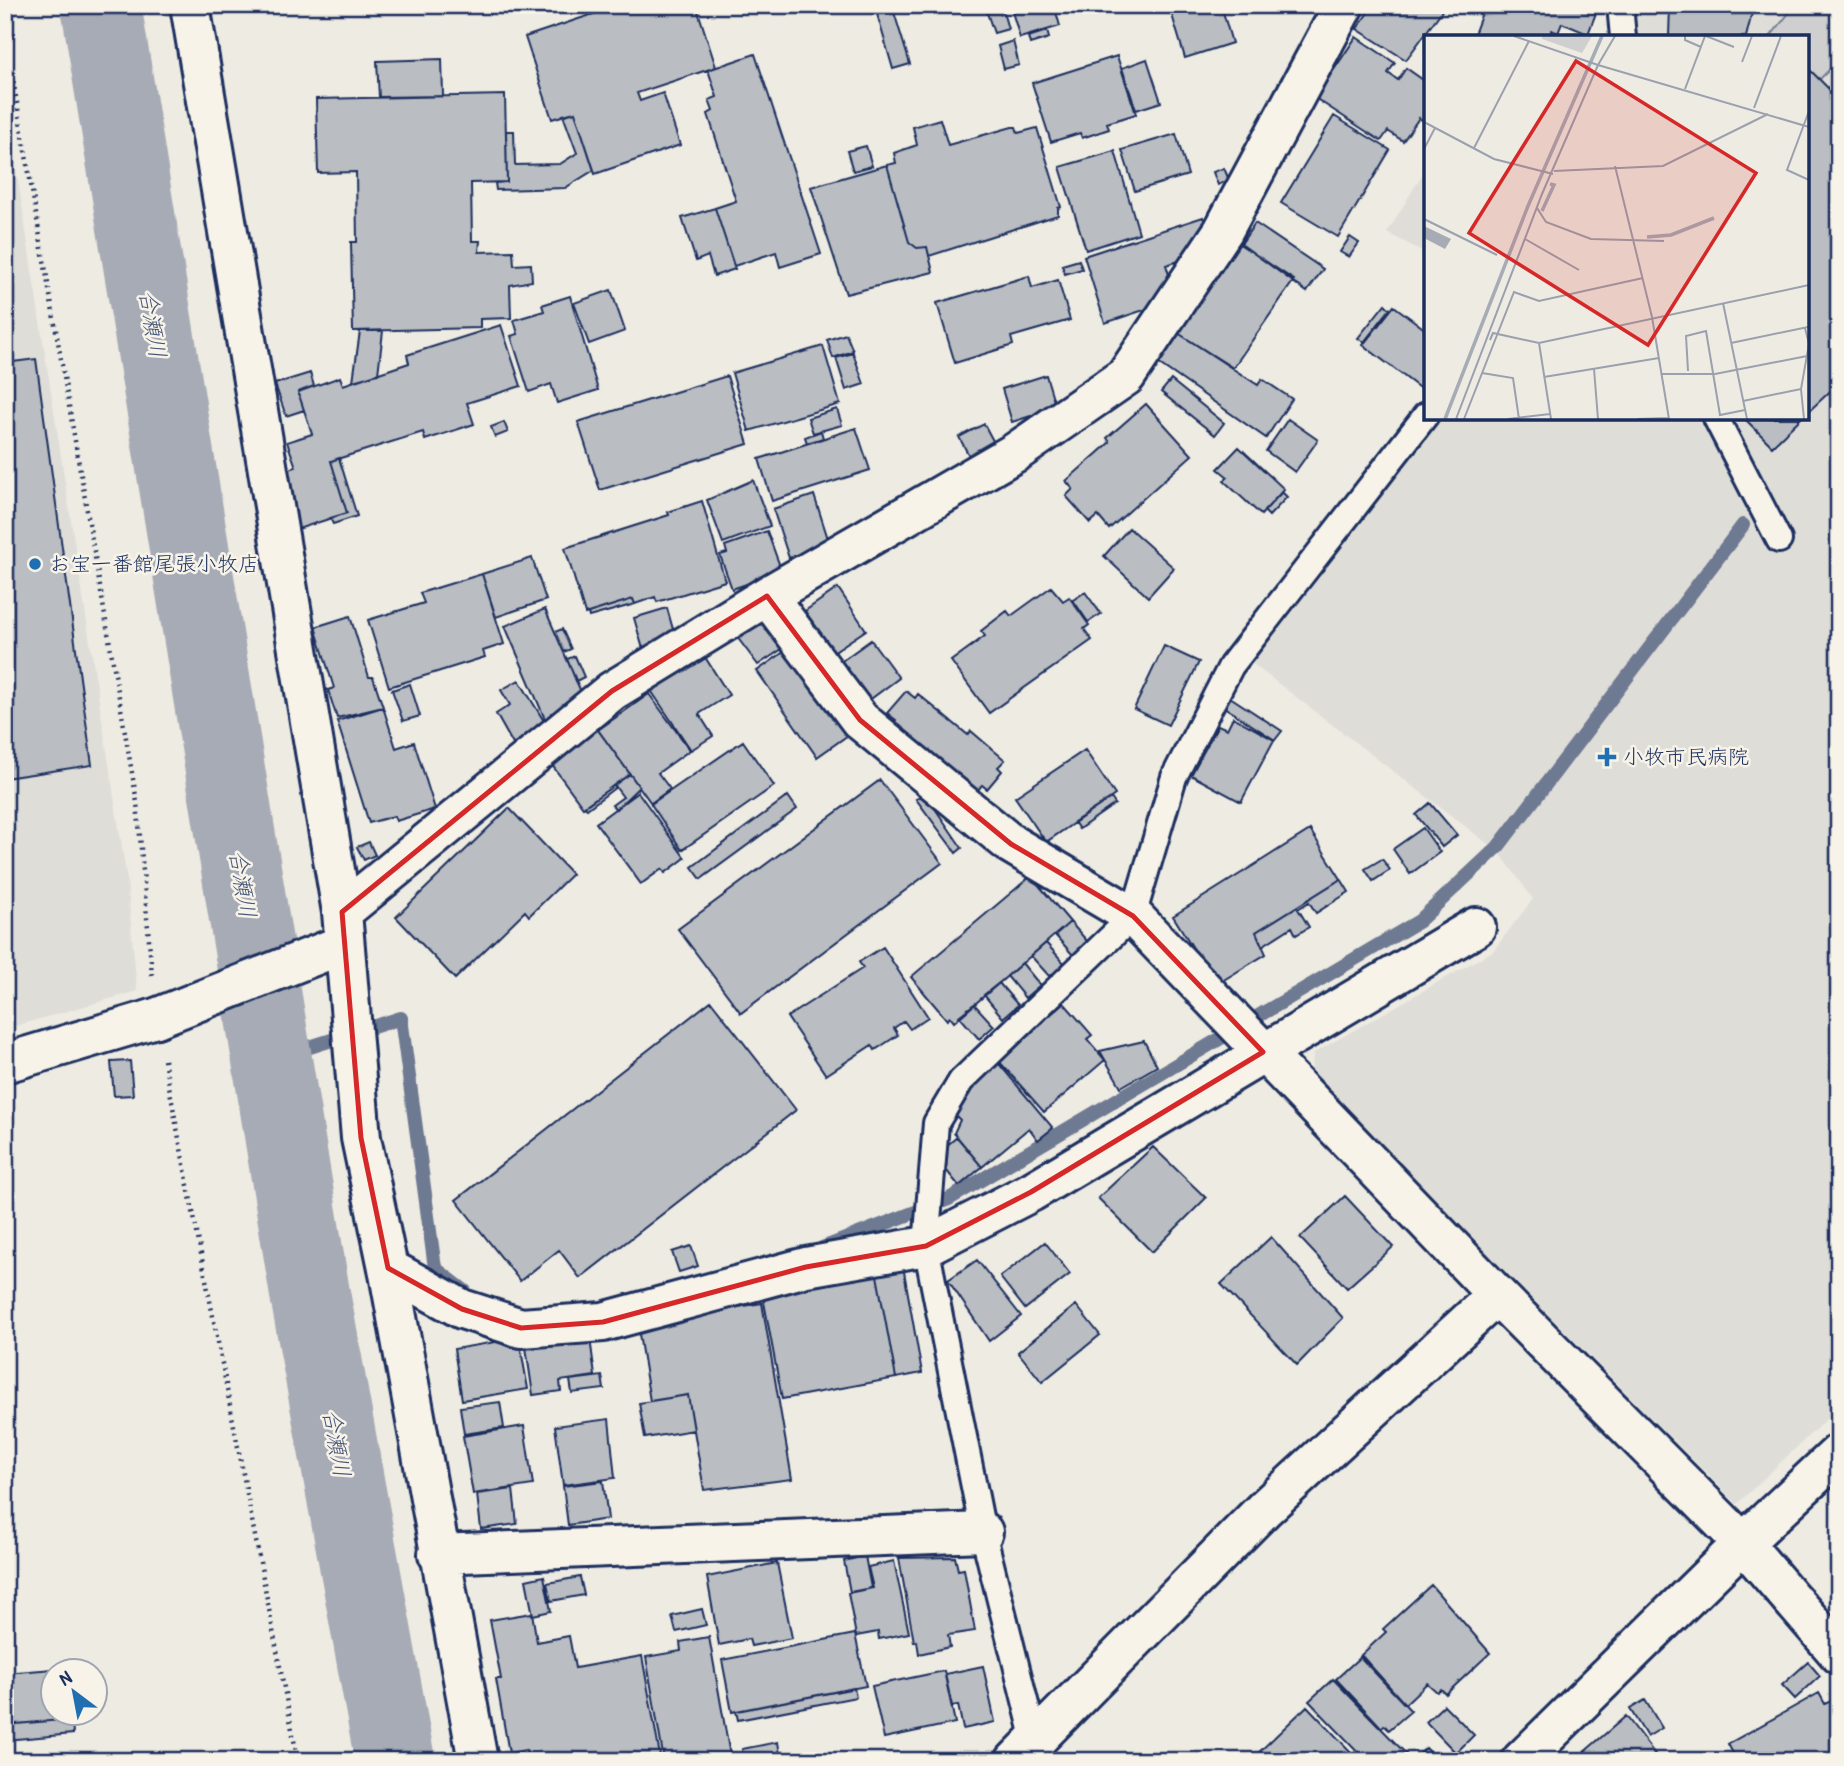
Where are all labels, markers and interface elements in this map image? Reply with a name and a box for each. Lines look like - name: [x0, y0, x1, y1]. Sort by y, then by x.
- inset map: [1424, 35, 1809, 420]
- water label: 合瀬川: [133, 287, 174, 360]
- place label: お宝一番館尾張小牧店: [49, 549, 259, 578]
- marker: お宝一番館尾張小牧店: [27, 556, 43, 572]
- place label: 小牧市民病院: [1623, 742, 1749, 771]
- marker: 小牧市民病院: [1597, 747, 1617, 767]
- water label: 合瀬川: [223, 847, 264, 920]
- water label: 合瀬川: [316, 1406, 359, 1480]
- north arrow: [38, 1658, 108, 1728]
- text: N: [54, 1664, 76, 1691]

